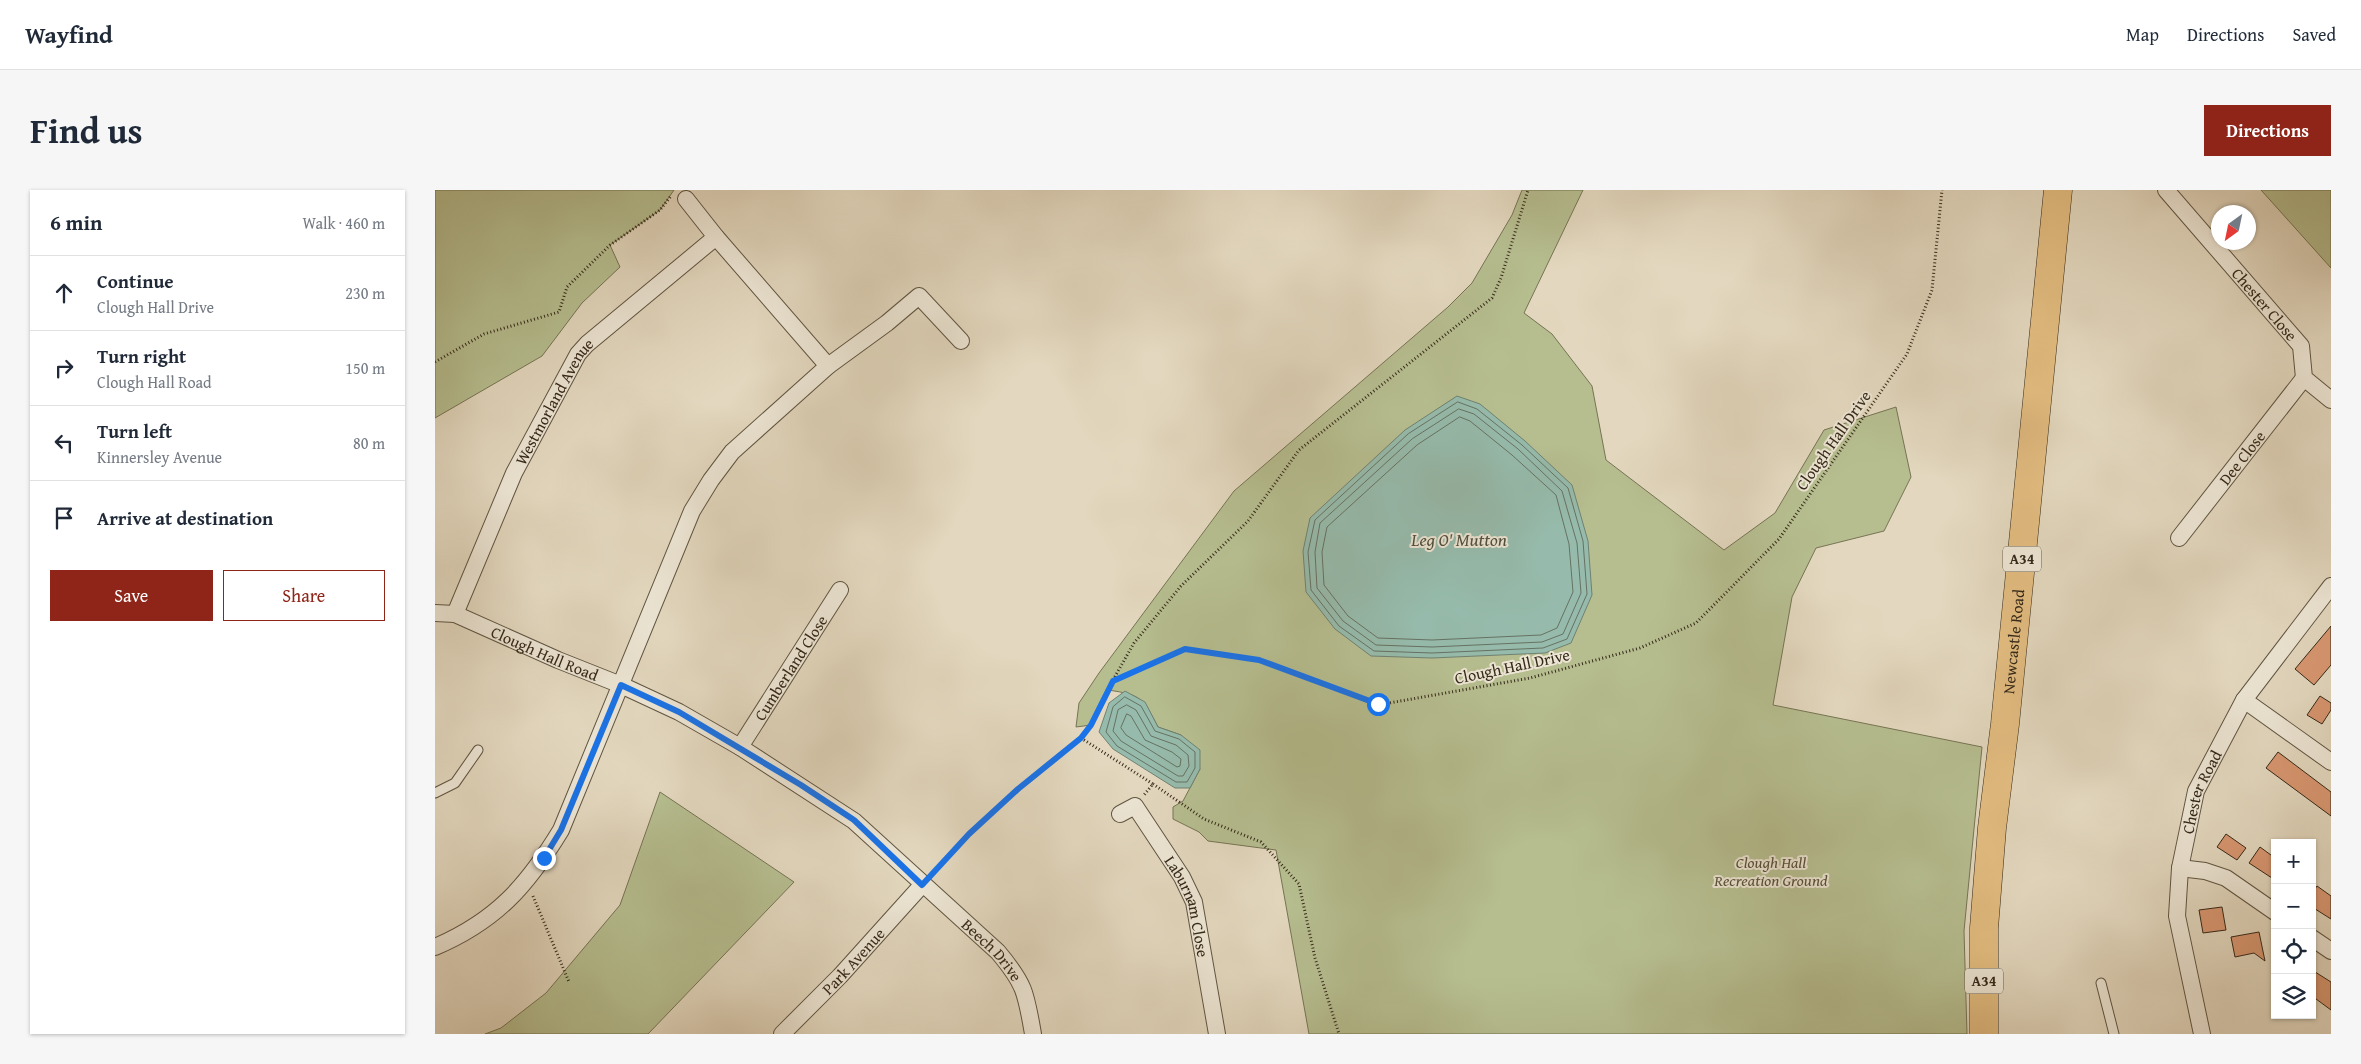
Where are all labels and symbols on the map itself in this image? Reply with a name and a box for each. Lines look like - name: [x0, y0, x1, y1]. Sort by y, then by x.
- north arrow: [2211, 205, 2256, 250]
- street label: Chester Close: [2226, 262, 2303, 346]
- street label: Westmorland Avenue: [509, 332, 598, 469]
- street label: Clough Hall Drive: [1790, 385, 1876, 495]
- street label: Dee Close: [2213, 425, 2271, 490]
- water label: Leg O' Mutton: [1410, 526, 1507, 553]
- road number: A34: [2003, 546, 2041, 572]
- street label: Newcastle Road: [1996, 588, 2030, 695]
- street label: Cumberland Close: [748, 610, 833, 725]
- street label: Clough Hall Road: [487, 620, 602, 687]
- street label: Clough Hall Drive: [1452, 642, 1572, 690]
- route start: [1367, 693, 1390, 716]
- street label: Chester Road: [2175, 745, 2228, 836]
- route end: [533, 847, 556, 870]
- park label: Clough Hall Recreation Ground: [1713, 850, 1828, 892]
- street label: Laburnam Close: [1159, 851, 1215, 959]
- street label: Beech Drive: [956, 913, 1029, 986]
- street label: Park Avenue: [816, 922, 890, 1000]
- road number: A34: [1965, 968, 2003, 994]

